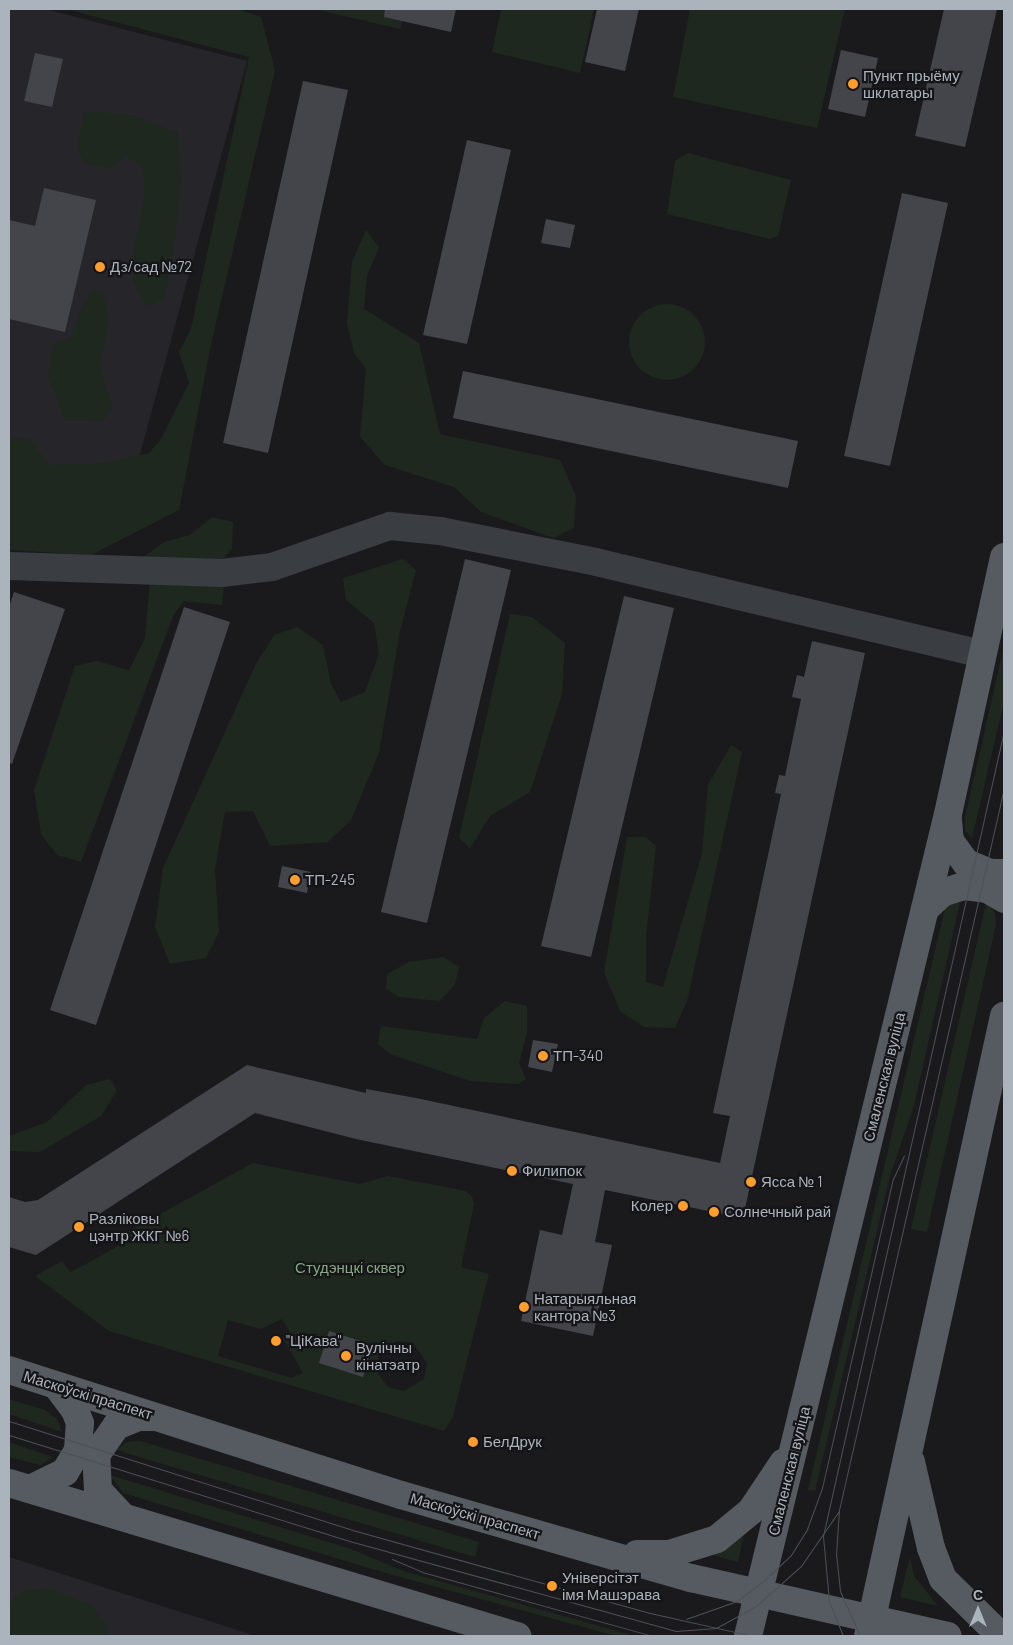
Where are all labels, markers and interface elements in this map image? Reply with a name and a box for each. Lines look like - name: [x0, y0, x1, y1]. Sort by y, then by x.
- place label: Пункт прыёму шклатары: [863, 66, 960, 101]
- marker: Пункт прыёму шклатары: [847, 78, 859, 90]
- place label: Дз/сад №72: [110, 258, 192, 276]
- marker: Дз/сад №72: [94, 261, 106, 273]
- place label: ТП-245: [305, 871, 355, 889]
- marker: ТП-245: [289, 874, 301, 886]
- street label: Смаленская вуліца: [859, 1011, 909, 1143]
- place label: ТП-340: [553, 1047, 603, 1065]
- marker: ТП-340: [537, 1050, 549, 1062]
- place label: Филипок: [522, 1162, 582, 1180]
- marker: Филипок: [506, 1165, 518, 1177]
- place label: Ясса № 1: [761, 1173, 823, 1191]
- marker: Ясса № 1: [745, 1176, 757, 1188]
- place label: Колер: [631, 1197, 673, 1215]
- marker: Колер: [677, 1200, 689, 1212]
- place label: Солнечный рай: [724, 1203, 831, 1221]
- marker: Солнечный рай: [708, 1206, 720, 1218]
- place label: Разліковы цэнтр ЖКГ №6: [89, 1209, 189, 1244]
- marker: Разліковы цэнтр ЖКГ №6: [73, 1221, 85, 1233]
- park label: Студэнцкі сквер: [295, 1259, 405, 1277]
- place label: Натарыяльная кантора №3: [534, 1289, 636, 1324]
- marker: Натарыяльная кантора №3: [518, 1301, 530, 1313]
- place label: "ЦіКава": [286, 1332, 342, 1350]
- marker: "ЦіКава": [270, 1335, 282, 1347]
- place label: Вулічны кінатэатр: [356, 1338, 420, 1373]
- marker: Вулічны кінатэатр: [340, 1350, 352, 1362]
- street label: Маскоўскі праспект: [21, 1367, 155, 1423]
- street label: Смаленская вуліца: [764, 1405, 814, 1537]
- place label: БелДрук: [483, 1433, 542, 1451]
- marker: БелДрук: [467, 1436, 479, 1448]
- street label: Маскоўскі праспект: [408, 1489, 542, 1543]
- place label: Універсітэт імя Машэрава: [562, 1568, 660, 1603]
- marker: Універсітэт імя Машэрава: [546, 1580, 558, 1592]
- north arrow: [953, 1585, 1003, 1635]
- text: С: [973, 1586, 983, 1603]

